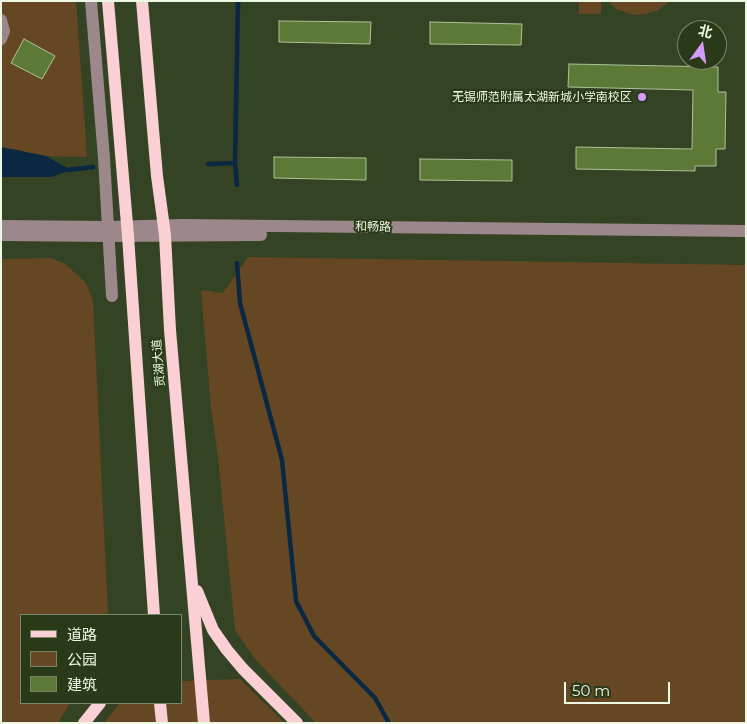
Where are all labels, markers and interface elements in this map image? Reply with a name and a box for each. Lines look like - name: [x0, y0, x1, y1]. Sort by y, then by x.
- north arrow: [677, 20, 727, 70]
- text: 北: [696, 21, 714, 42]
- place label: 无锡师范附属太湖新城小学南校区: [452, 90, 632, 104]
- marker: 无锡师范附属太湖新城小学南校区: [636, 91, 648, 103]
- street label: 和畅路: [355, 219, 391, 235]
- street label: 贡湖大道: [150, 338, 168, 388]
- legend: [20, 614, 182, 704]
- text: 道路: [67, 625, 97, 644]
- text: 公园: [67, 650, 97, 669]
- scale bar: [567, 672, 673, 704]
- text: 建筑: [67, 675, 97, 694]
- text: 50 m: [572, 681, 610, 700]

